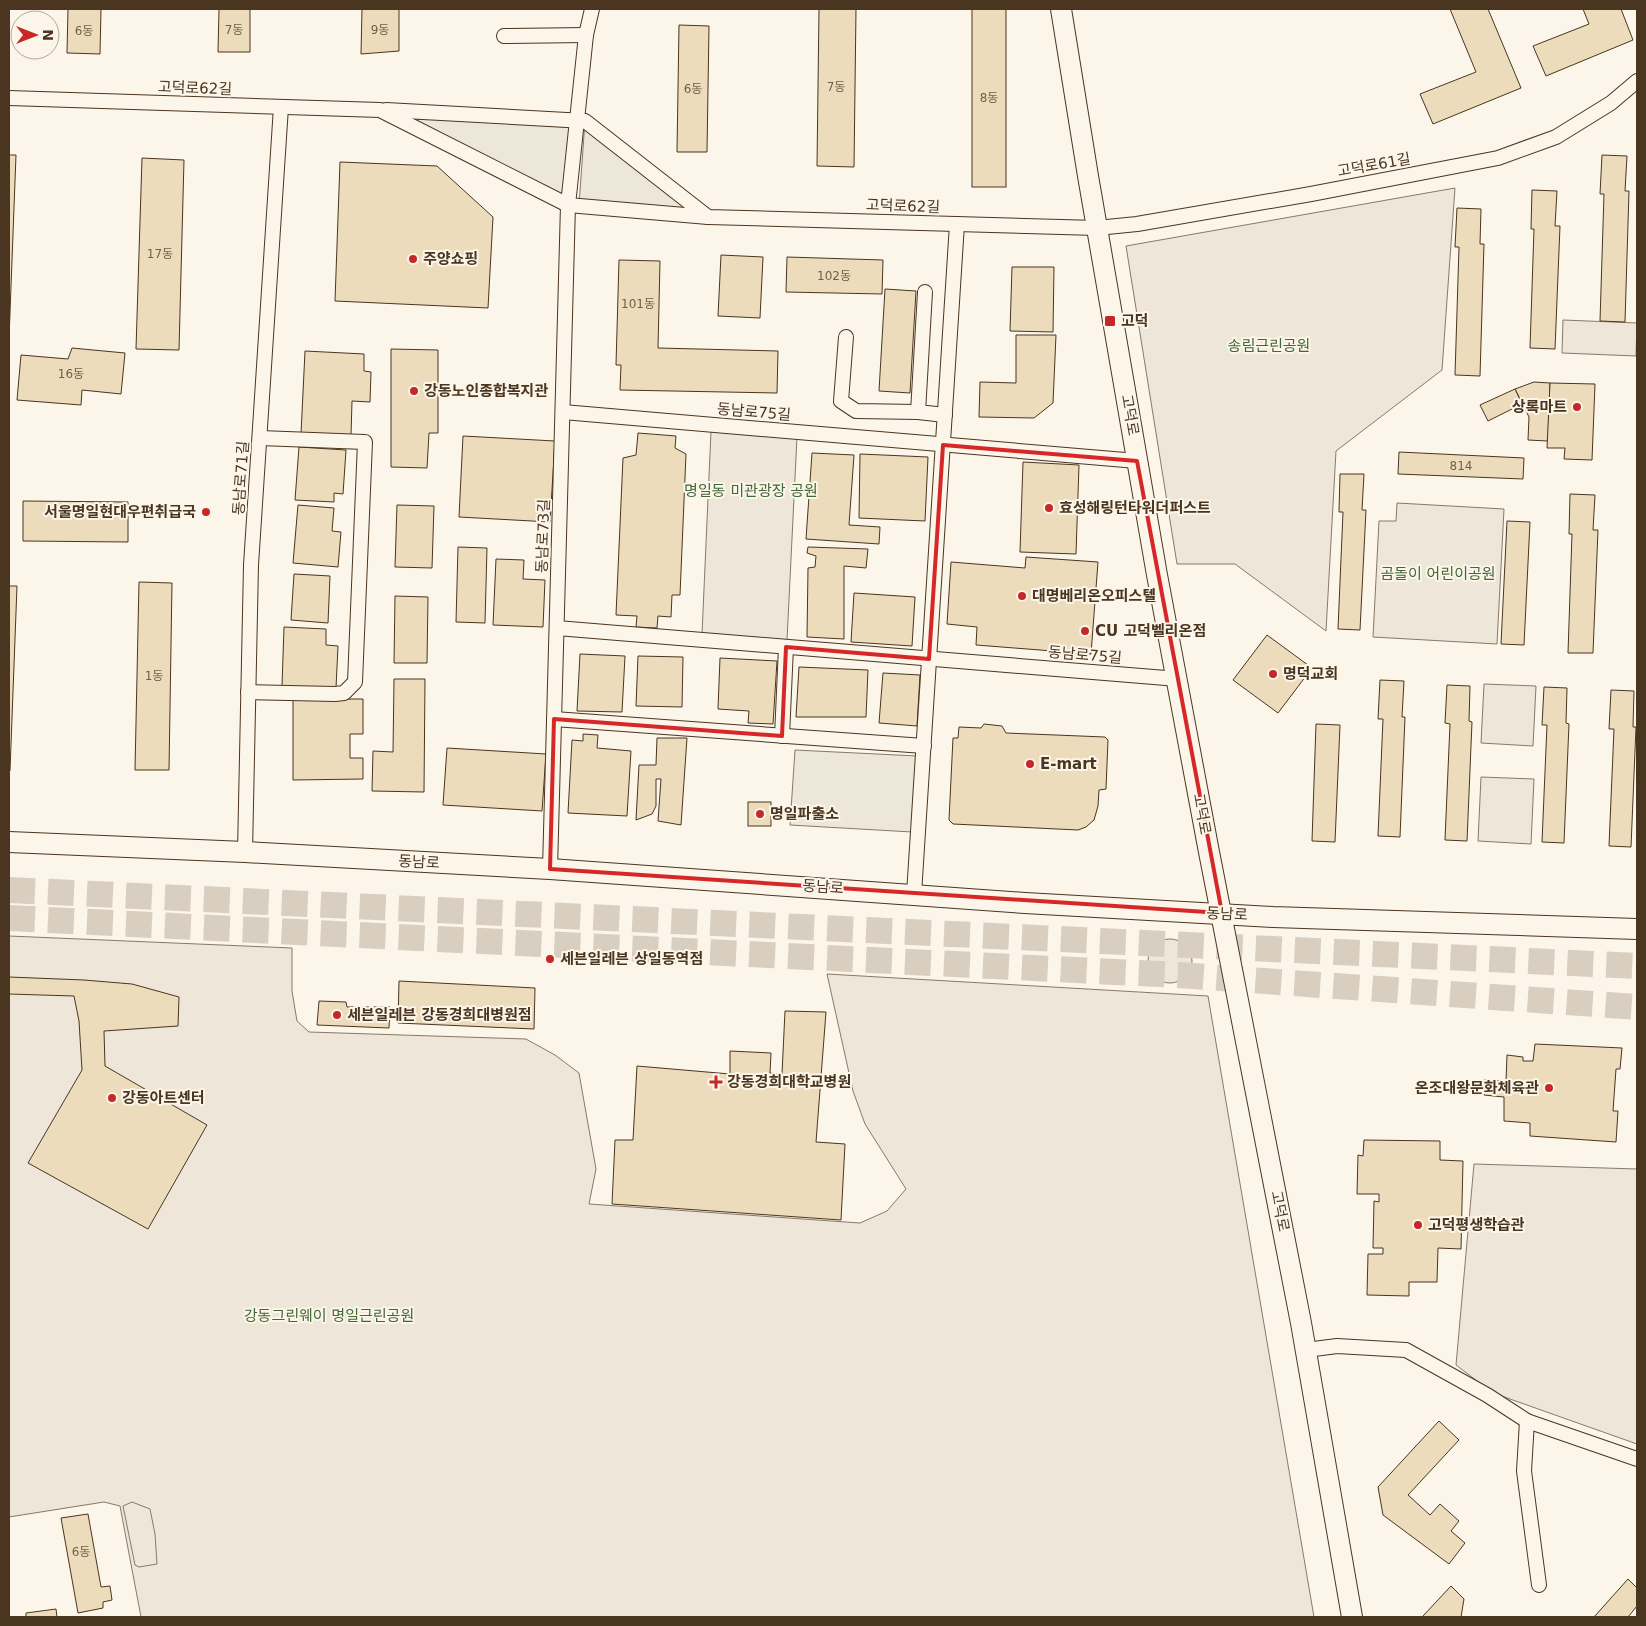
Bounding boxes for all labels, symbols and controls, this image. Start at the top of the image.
north arrow [10,10,60,60]
house number: 7동 [225,23,243,37]
house number: 9동 [371,23,389,37]
house number: 6동 [75,24,93,38]
text: N [40,29,56,41]
street label: 고덕로62길 [158,78,232,98]
house number: 7동 [827,80,845,94]
house number: 6동 [684,82,702,96]
house number: 8동 [980,91,998,105]
street label: 고덕로61길 [1336,150,1412,180]
street label: 고덕로62길 [866,196,940,216]
house number: 17동 [147,247,173,261]
place label: 주양쇼핑 [423,250,478,268]
marker: 주양쇼핑 [407,253,419,265]
house number: 102동 [817,269,851,283]
house number: 101동 [621,297,655,311]
place label: 고덕 [1121,312,1149,330]
marker: 고덕 [1103,314,1117,328]
park label: 송림근린공원 [1228,337,1310,355]
house number: 16동 [58,367,84,381]
place label: 강동노인종합복지관 [424,382,548,400]
marker: 강동노인종합복지관 [408,385,420,397]
street label: 고덕로 [1118,393,1142,437]
place label: 상록마트 [1512,398,1567,416]
street label: 동남로75길 [716,400,792,424]
marker: 상록마트 [1571,401,1583,413]
street label: 동남로71길 [229,440,253,516]
house number: 814 [1450,459,1472,473]
park label: 명일동 미관광장 공원 [684,482,818,500]
street label: 동남로73길 [533,499,553,573]
place label: 효성해링턴타워더퍼스트 [1059,499,1211,517]
marker: 효성해링턴타워더퍼스트 [1043,502,1055,514]
place label: 서울명일현대우편취급국 [44,503,196,521]
marker: 서울명일현대우편취급국 [200,506,212,518]
park label: 곰돌이 어린이공원 [1380,565,1496,583]
place label: 대명베리온오피스텔 [1032,587,1156,605]
marker: 대명베리온오피스텔 [1016,590,1028,602]
place label: CU 고덕벨리온점 [1095,622,1206,640]
marker: CU 고덕벨리온점 [1079,625,1091,637]
street label: 동남로75길 [1047,643,1123,667]
place label: 명덕교회 [1283,665,1338,683]
marker: 명덕교회 [1267,668,1279,680]
house number: 1동 [145,669,163,683]
place label: E-mart [1040,755,1097,773]
marker: E-mart [1024,758,1036,770]
street label: 고덕로 [1190,792,1214,836]
place label: 명일파출소 [770,805,839,823]
marker: 명일파출소 [754,808,766,820]
street label: 동남로 [398,852,440,872]
street label: 동남로 [802,877,844,897]
street label: 동남로 [1206,904,1248,924]
place label: 세븐일레븐 상일동역점 [560,950,703,968]
marker: 세븐일레븐 상일동역점 [544,953,556,965]
place label: 세븐일레븐 강동경희대병원점 [347,1006,532,1024]
marker: 세븐일레븐 강동경희대병원점 [331,1009,343,1021]
place label: 강동경희대학교병원 [727,1073,851,1091]
marker: 강동경희대학교병원 [709,1075,723,1089]
place label: 온조대왕문화체육관 [1415,1079,1539,1097]
marker: 온조대왕문화체육관 [1543,1082,1555,1094]
place label: 강동아트센터 [122,1089,205,1107]
marker: 강동아트센터 [106,1092,118,1104]
street label: 고덕로 [1267,1189,1293,1233]
place label: 고덕평생학습관 [1428,1216,1525,1234]
marker: 고덕평생학습관 [1412,1219,1424,1231]
park label: 강동그린웨이 명일근린공원 [244,1307,414,1325]
house number: 6동 [72,1545,90,1559]

